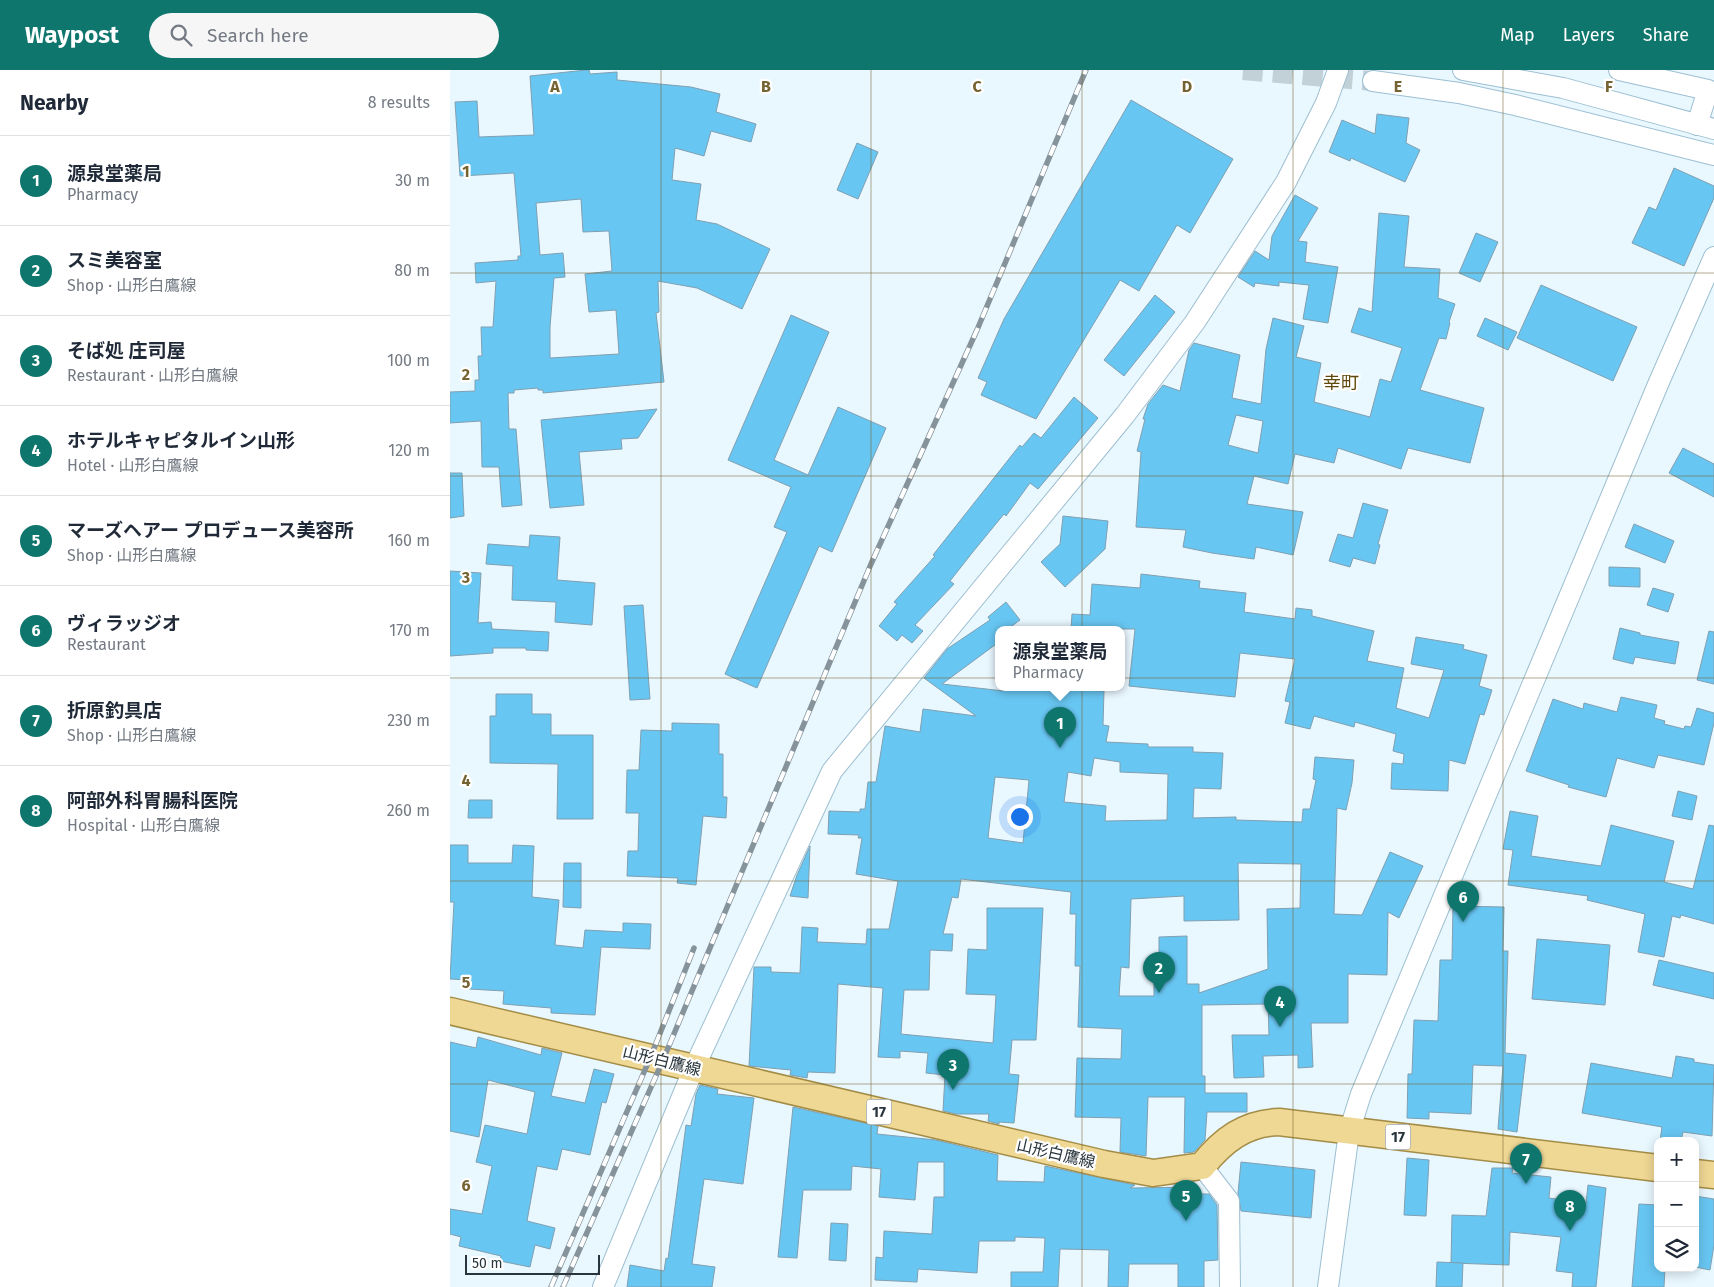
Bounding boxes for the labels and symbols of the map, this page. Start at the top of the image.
text: A [549,77,560,96]
text: B [761,77,771,96]
text: C [972,77,982,96]
text: D [1182,77,1192,96]
text: E [1394,77,1402,96]
text: F [1605,77,1613,96]
text: 1 [462,162,470,181]
text: 2 [462,365,470,384]
district label: 幸町 [1323,372,1359,394]
text: 3 [461,568,470,587]
pin: 1 [1044,707,1076,748]
text: 4 [461,771,471,790]
your location [1007,804,1033,830]
pin: 6 [1447,881,1479,922]
pin: 2 [1143,952,1175,993]
text: 5 [462,973,471,992]
pin: 4 [1264,986,1296,1027]
street label: 山形白鷹線 [621,1042,703,1079]
pin: 3 [937,1049,969,1090]
road number: 17 [866,1100,892,1124]
road number: 17 [1386,1124,1410,1150]
street label: 山形白鷹線 [1015,1135,1097,1172]
pin: 7 [1510,1143,1542,1184]
text: 6 [461,1176,471,1195]
pin: 5 [1170,1180,1202,1221]
pin: 8 [1554,1190,1586,1231]
scale bar [465,1252,600,1275]

